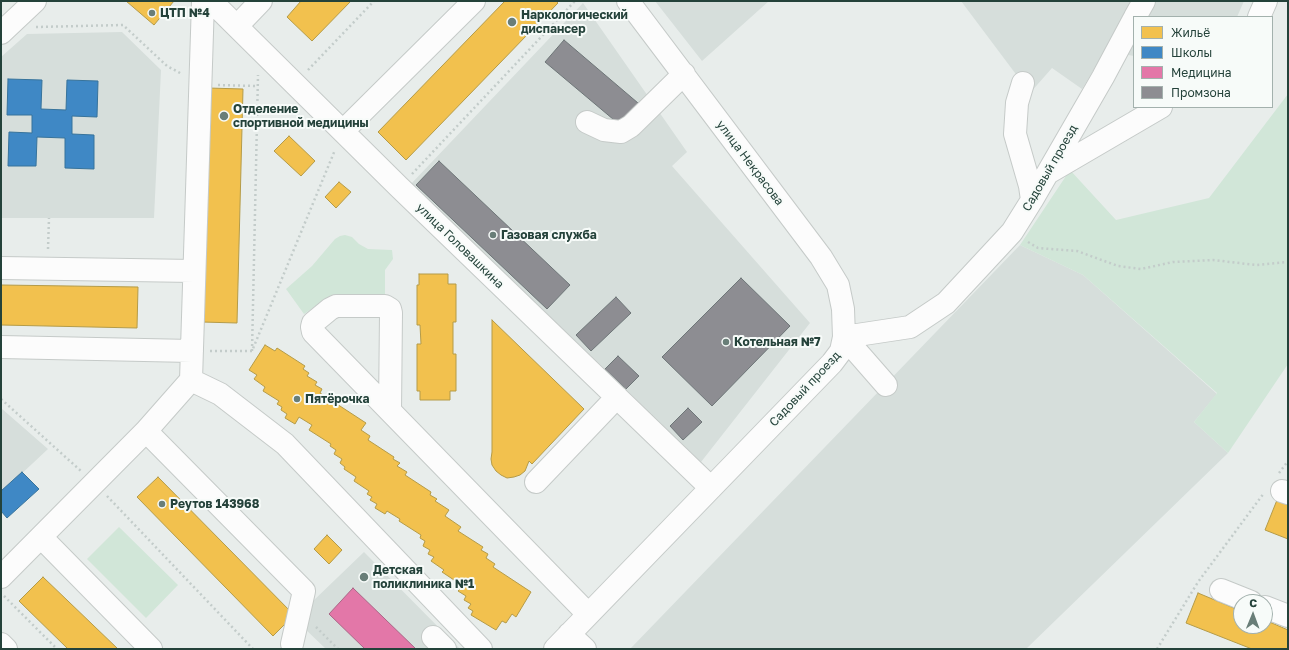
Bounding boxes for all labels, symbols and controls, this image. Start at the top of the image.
place label: ЦТП №4 [160,6,210,20]
marker: ЦТП №4 [147,8,157,18]
place label: Наркологический диспансер [521,8,628,36]
marker: Наркологический диспансер [506,16,518,28]
legend [1133,16,1273,108]
text: Жильё [1171,25,1210,40]
text: Школы [1171,45,1212,60]
text: Медицина [1171,65,1232,80]
text: Промзона [1171,85,1231,100]
place label: Отделение спортивной медицины [233,102,369,130]
marker: Отделение спортивной медицины [218,110,230,122]
street label: улица Некрасова [713,118,787,208]
street label: Садовый проезд [1019,122,1081,214]
street label: улица Головашкина [413,200,507,292]
place label: Газовая служба [501,228,597,242]
marker: Газовая служба [488,230,498,240]
place label: Котельная №7 [734,335,821,349]
marker: Котельная №7 [721,337,731,347]
street label: Садовый проезд [766,348,844,430]
place label: Пятёрочка [305,392,370,406]
marker: Пятёрочка [292,394,302,404]
place label: Реутов 143968 [170,497,259,511]
marker: Реутов 143968 [157,499,167,509]
place label: Детская поликлиника №1 [373,563,474,591]
marker: Детская поликлиника №1 [358,571,370,583]
north arrow [1233,594,1273,634]
text: С [1249,596,1257,609]

